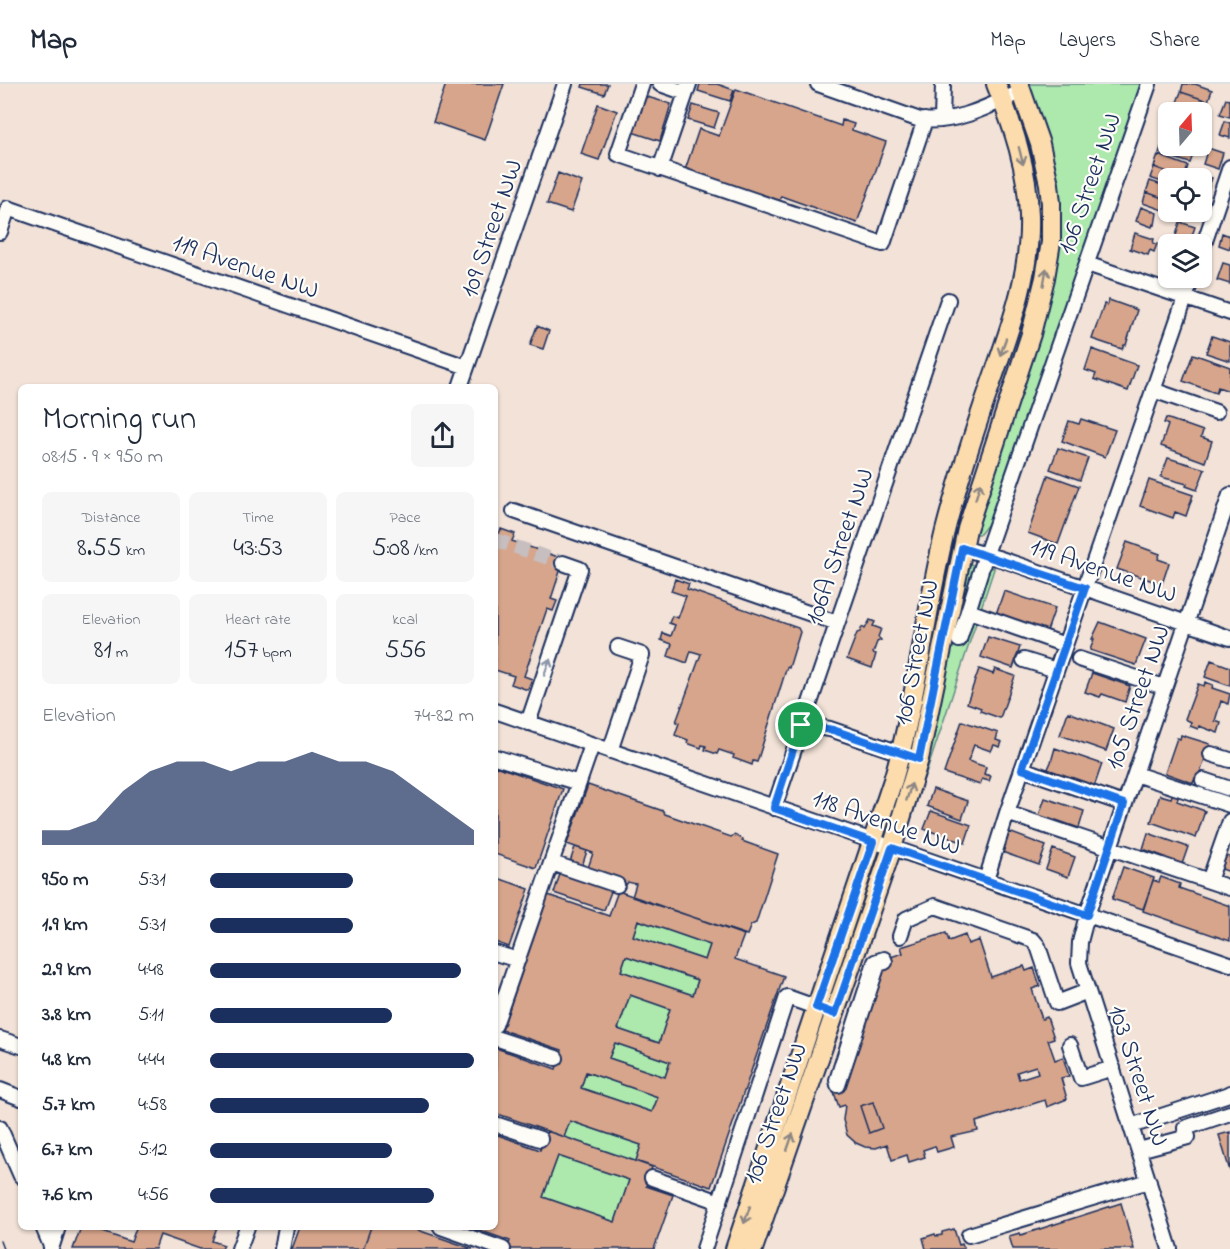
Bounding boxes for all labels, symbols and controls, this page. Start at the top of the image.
text: Map [30,21,77,62]
text: Map [990,26,1026,56]
text: Layers [1059,26,1116,56]
text: Share [1149,26,1200,56]
north arrow [1158,102,1212,156]
map controls [1158,102,1212,288]
street label: 106 Street NW [1049,108,1133,260]
one-way arrow [1015,146,1027,165]
street label: 109 Street NW [452,155,534,303]
button: locate [1158,168,1212,222]
street label: 119 Avenue NW [167,225,323,311]
button: layers [1158,234,1212,288]
one-way arrow [1040,268,1051,287]
one-way arrow [997,337,1008,356]
text: Morning run [42,396,196,444]
button: share [411,404,474,467]
text: 08:15 · 9 × 950 m [42,443,163,472]
street label: 106A Street NW [796,464,885,630]
one-way arrow [973,482,984,501]
text: Distance [82,506,140,530]
text: Time [242,506,274,530]
text: Pace [389,506,421,530]
street label: 119 Avenue NW [1025,529,1181,615]
text: 8.55 [77,530,122,568]
text: 43:53 [233,530,283,568]
text: 5:08 [372,530,410,568]
text: km [122,539,145,563]
text: /km [410,539,438,563]
street label: 106 Street NW [885,577,951,728]
text: Elevation [82,608,140,632]
text: Heart rate [225,608,291,632]
text: kcal [392,608,418,632]
street label: 105 Street NW [1096,621,1181,775]
text: 81 [94,632,112,670]
text: 157 [224,632,258,670]
text: 556 [384,632,426,670]
text: m [112,641,128,665]
text: bpm [258,641,292,665]
one-way arrow [542,658,553,677]
pin [775,699,826,750]
text: Elevation [42,702,116,731]
text: 74–82 m [414,702,474,731]
icon: arrive [784,708,817,741]
street label: 118 Avenue NW [807,781,965,867]
one-way arrow [904,783,915,802]
text: 950 m [42,866,89,895]
text: 5:31 [138,866,166,895]
text: 1.9 km [42,911,88,940]
text: 5:31 [138,911,166,940]
text: 2.9 km [42,956,91,985]
text: 4:48 [138,956,164,985]
street label: 103 Street NW [1096,1000,1178,1151]
text: 3.8 km [42,1001,91,1030]
text: 5:11 [138,1001,164,1030]
street label: 106 Street NW [735,1038,819,1190]
text: 4.8 km [42,1046,91,1075]
text: 4:44 [138,1046,164,1075]
text: 5.7 km [42,1091,95,1120]
text: 4:58 [138,1091,167,1120]
one-way arrow [786,1134,797,1152]
text: 6.7 km [42,1136,92,1165]
text: 5:12 [138,1136,167,1165]
text: 7.6 km [42,1181,92,1210]
text: 4:56 [138,1181,168,1210]
one-way arrow [740,1206,751,1224]

